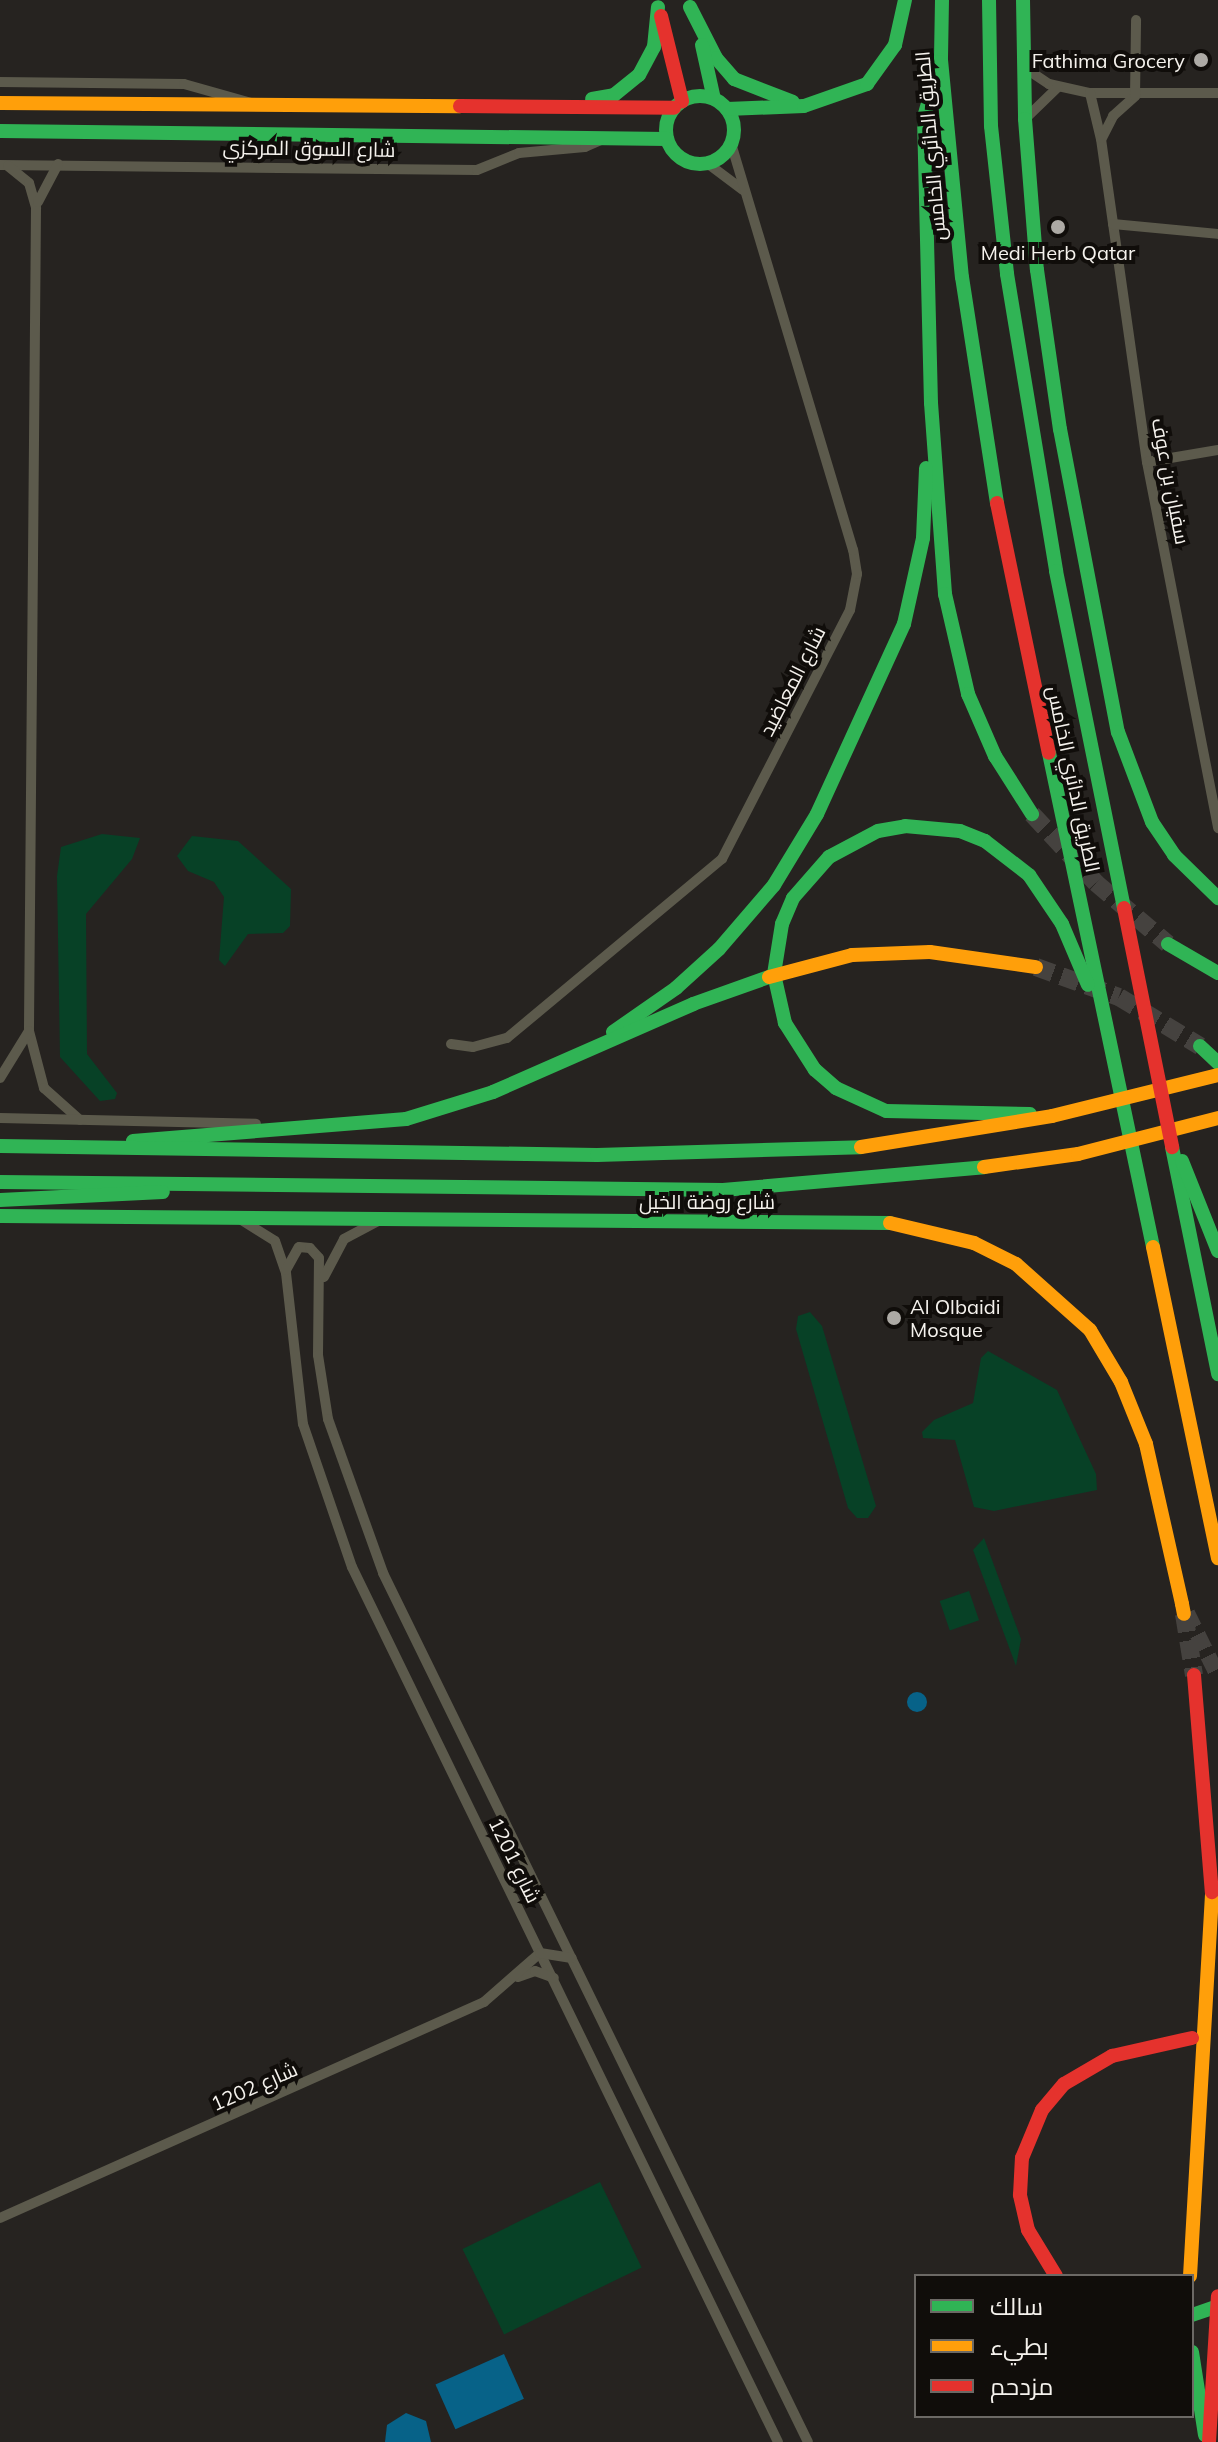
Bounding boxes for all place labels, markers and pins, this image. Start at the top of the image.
place label: Fathima Grocery [1032,48,1185,72]
marker: Fathima Grocery [1192,51,1210,69]
marker: Medi Herb Qatar [1049,218,1067,236]
place label: Medi Herb Qatar [981,240,1135,264]
place label: Al Olbaidi Mosque [910,1294,1000,1341]
marker: Al Olbaidi Mosque [885,1309,903,1327]

